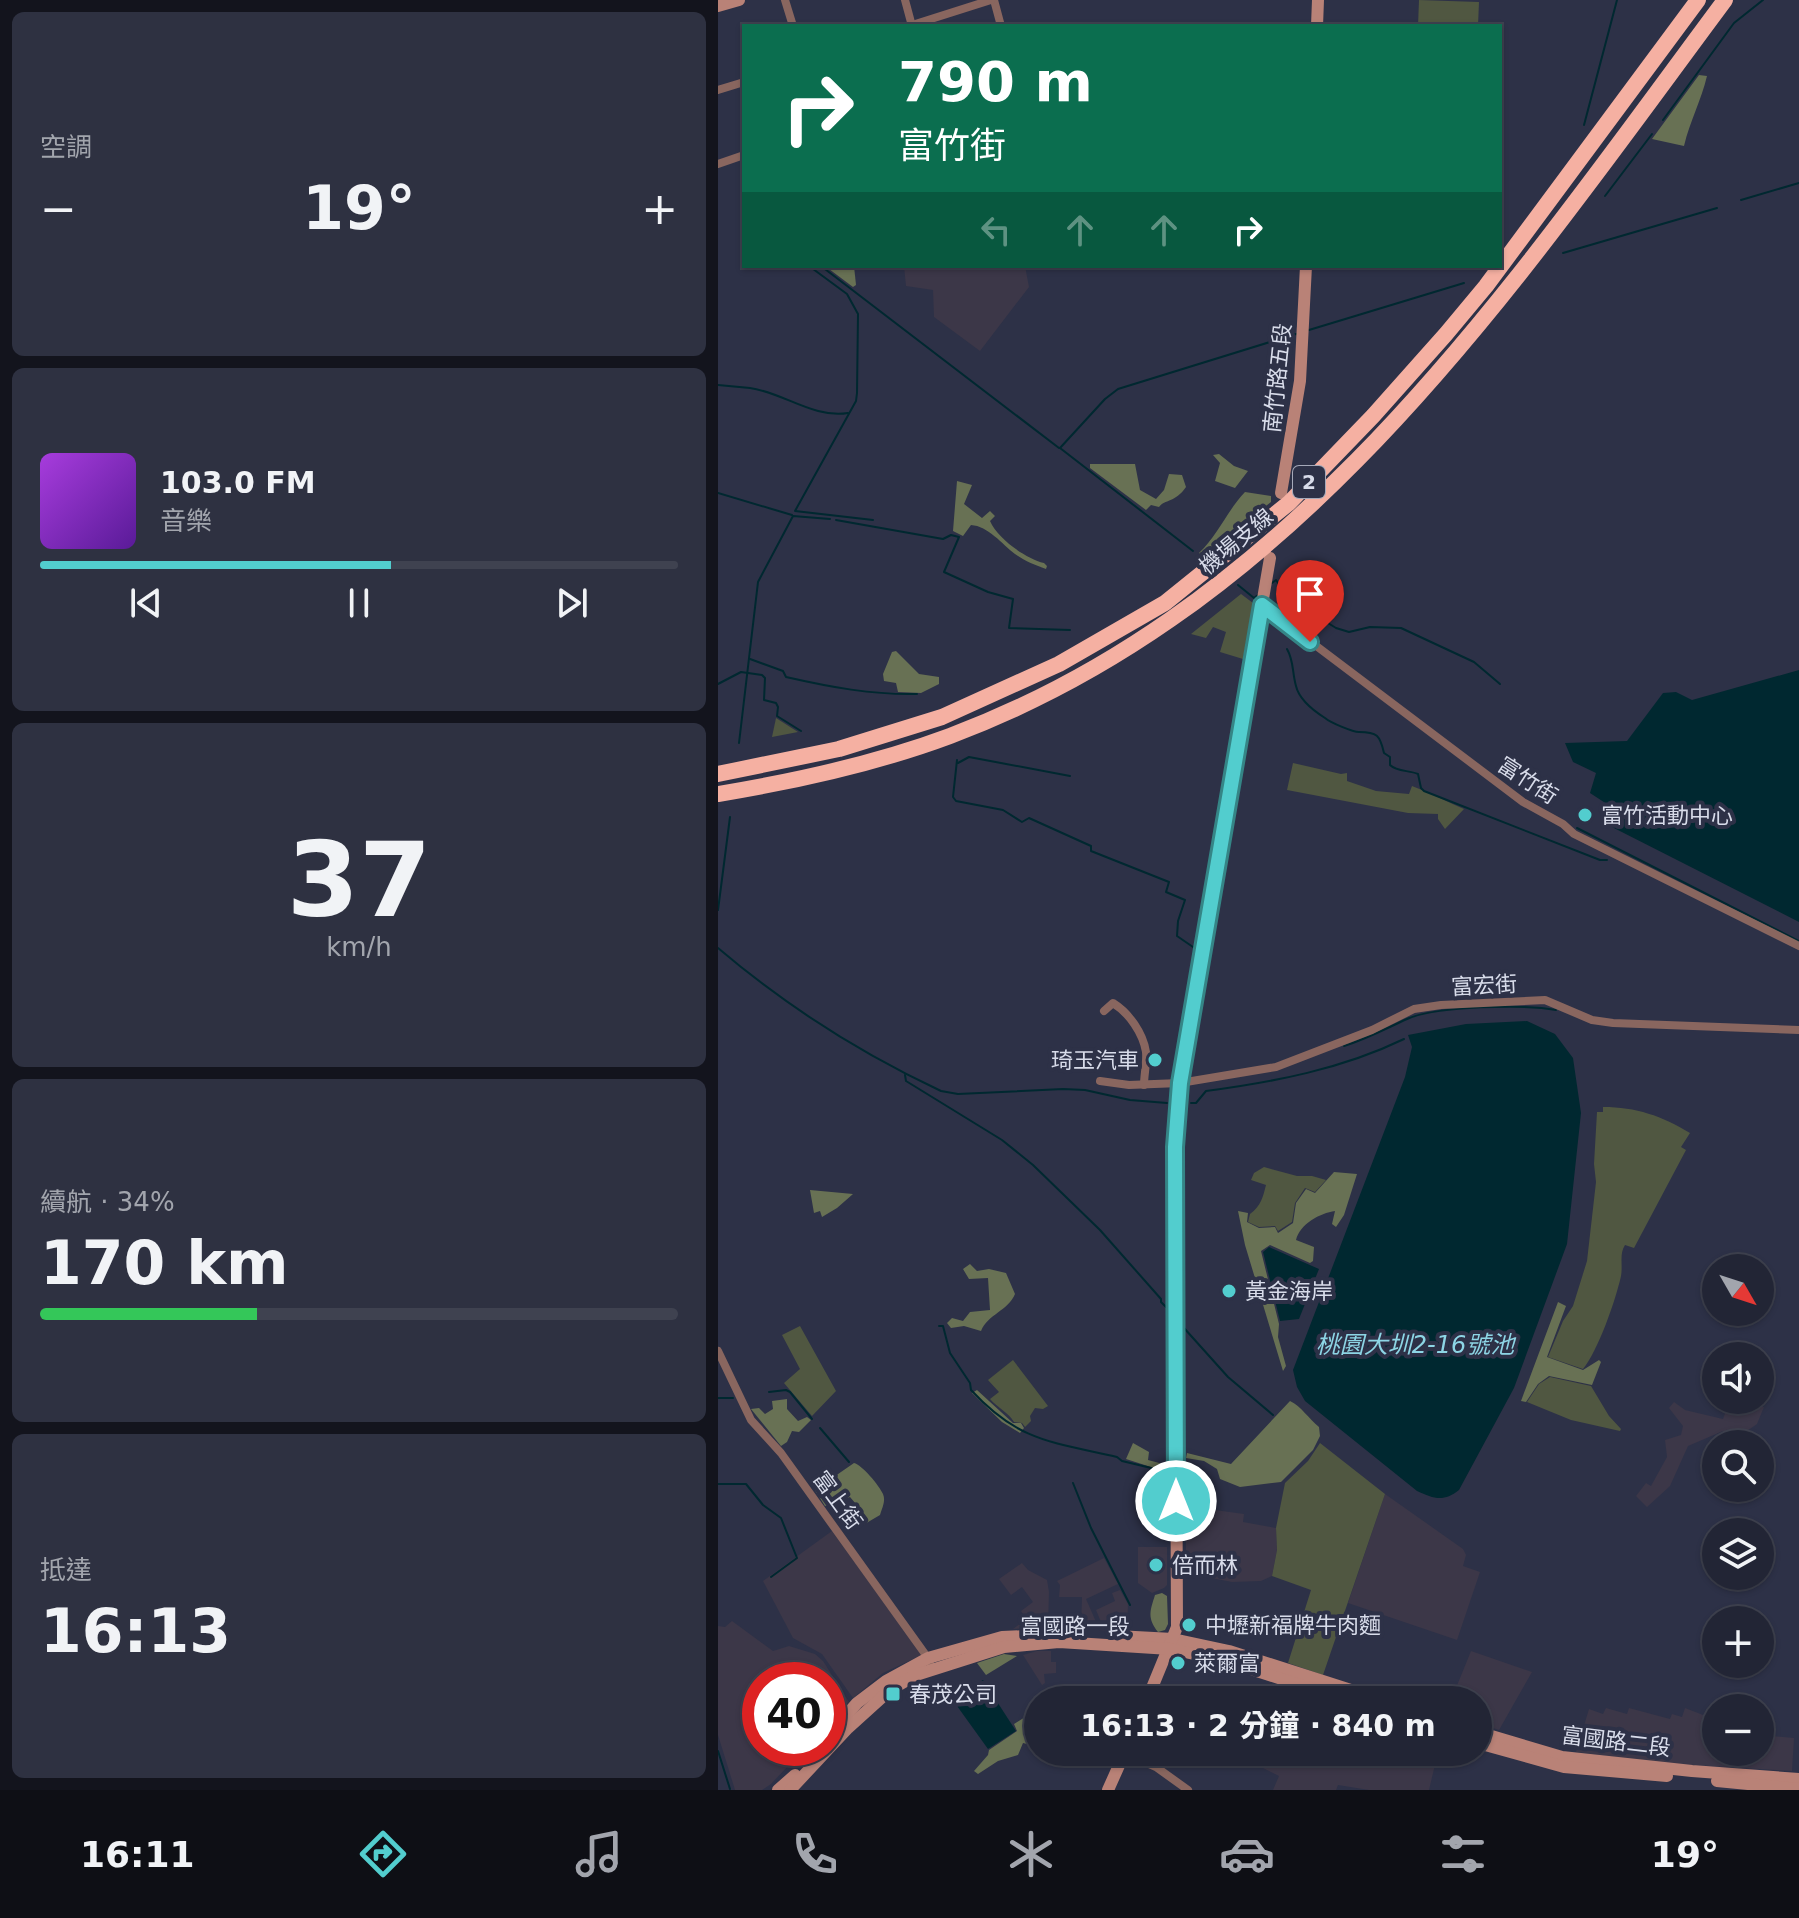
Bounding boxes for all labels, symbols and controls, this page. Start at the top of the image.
text: 790 m [898,49,1093,114]
icon: right [766,56,870,160]
text: 富竹街 [898,125,1006,166]
text: 空調 [40,132,92,162]
text: 19° [302,173,416,243]
text: − [40,183,77,234]
text: + [641,183,678,234]
icon: left [974,208,1018,252]
icon: ahead [1058,208,1102,252]
icon: ahead [1142,208,1186,252]
icon: right [1226,208,1270,252]
street label: 南竹路五段 [1259,322,1296,434]
text: 103.0 FM [160,465,316,500]
road number: 2 [1293,466,1325,498]
street label: 機場支線 [1195,504,1278,579]
text: 音樂 [160,506,212,536]
pin [1276,560,1344,642]
icon: arrive [1288,572,1332,616]
icon: previous [124,581,168,625]
icon: pause [337,581,381,625]
icon: next [550,581,594,625]
street label: 富竹街 [1493,752,1562,809]
place label: 富竹活動中心 [1601,803,1733,828]
marker: 富竹活動中心 [1576,806,1594,824]
text: 37 [287,819,431,941]
text: km/h [326,932,392,962]
street label: 富宏街 [1450,971,1518,1000]
place label: 琦玉汽車 [1051,1048,1139,1073]
marker: 琦玉汽車 [1146,1051,1164,1069]
text: 續航 · 34% [40,1187,175,1217]
text: 170 km [40,1228,289,1298]
north arrow [1702,1254,1774,1326]
map controls [1702,1254,1774,1766]
place label: 黃金海岸 [1245,1279,1333,1304]
marker: 黃金海岸 [1220,1282,1238,1300]
water label: 桃園大圳2-16號池 [1316,1331,1517,1359]
button: sound [1702,1342,1774,1414]
button: search [1702,1430,1774,1502]
position arrow [1134,1459,1218,1543]
street label: 富上街 [808,1466,867,1534]
button: layers [1702,1518,1774,1590]
place label: 倍而林 [1172,1553,1238,1578]
text: 抵達 [40,1555,92,1585]
marker: 倍而林 [1147,1556,1165,1574]
text: 16:13 [40,1596,231,1666]
button: + [1702,1606,1774,1678]
place label: 中壢新福牌牛肉麵 [1205,1613,1381,1638]
street label: 富國路一段 [1020,1614,1130,1639]
marker: 中壢新福牌牛肉麵 [1180,1616,1198,1634]
place label: 萊爾富 [1194,1651,1260,1676]
marker: 萊爾富 [1169,1654,1187,1672]
speed limit sign: 40 [742,1662,846,1766]
place label: 春茂公司 [909,1682,997,1707]
marker: 春茂公司 [884,1685,902,1703]
button: − [1702,1694,1774,1766]
text: 16:13 · 2 分鐘 · 840 m [1080,1708,1436,1743]
street label: 富國路二段 [1560,1722,1672,1761]
icon: directions [355,1826,411,1882]
icon: music [571,1826,627,1882]
icon: phone [787,1826,843,1882]
icon: climate [1003,1826,1059,1882]
icon: car [1219,1826,1275,1882]
icon: filters [1435,1826,1491,1882]
text: 16:11 [80,1834,195,1875]
text: 19° [1651,1834,1719,1875]

